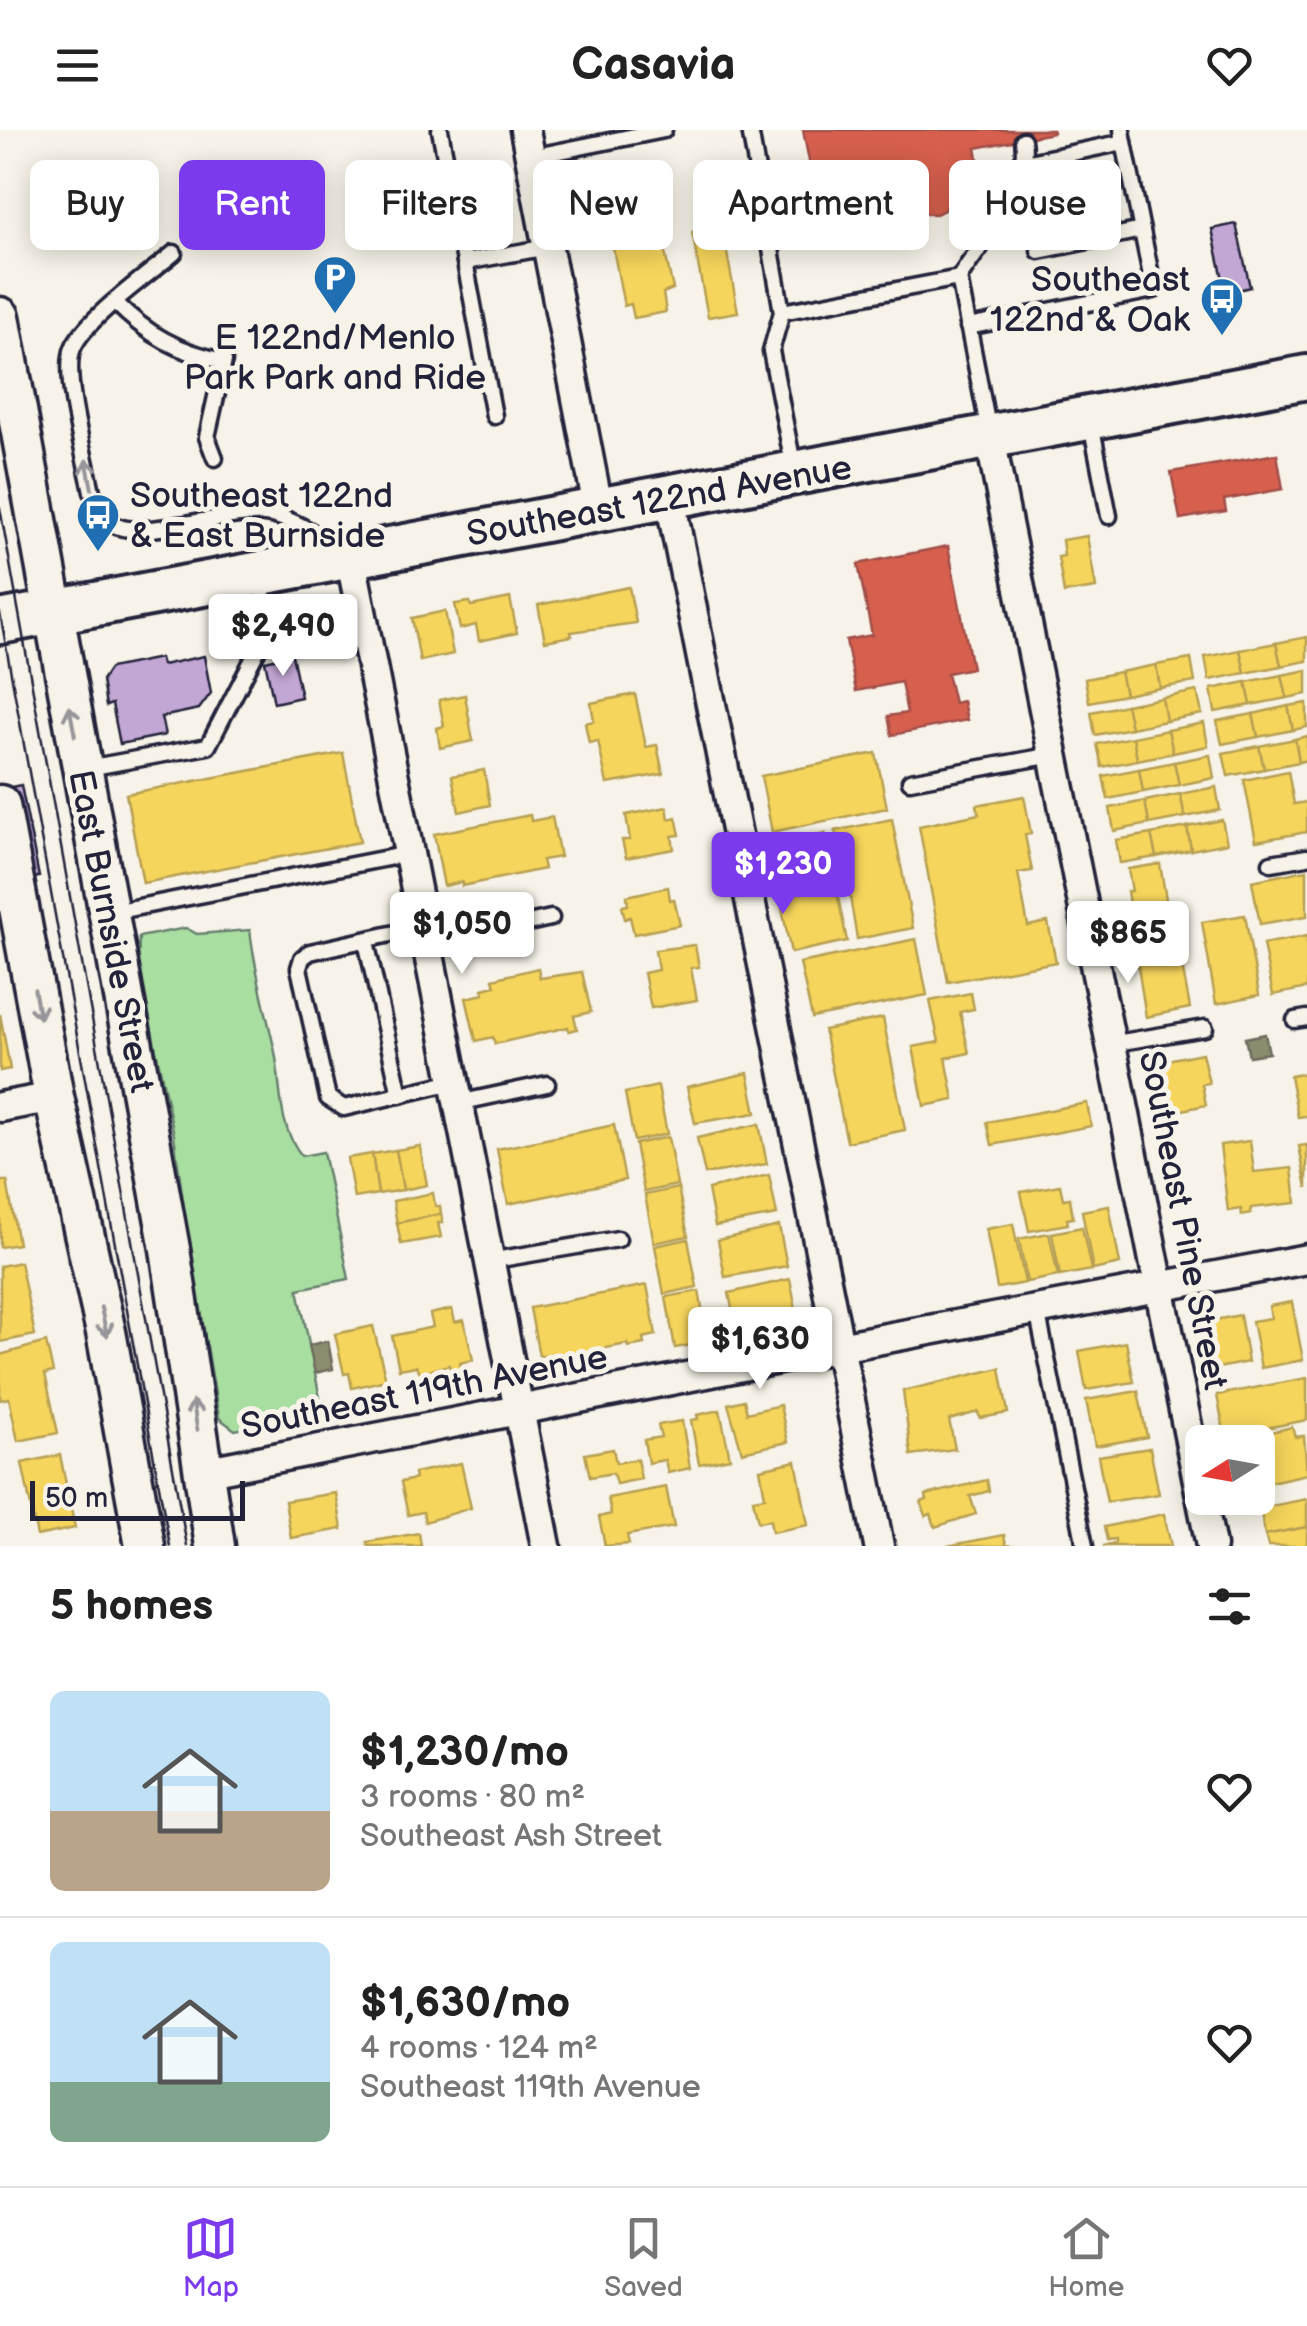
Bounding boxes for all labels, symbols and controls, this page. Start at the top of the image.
icon: menu [50,38,105,93]
text: Casavia [572,38,735,93]
icon: heart [1202,38,1257,93]
chip: Buy [30,160,159,250]
chip: Rent [179,160,325,250]
chip: Filters [345,160,513,250]
chip: New [533,160,673,250]
chip: Apartment [693,160,929,250]
chip: House [949,160,1121,250]
parking icon: E 122nd/Menlo Park Park and Ride [312,254,358,315]
place label: Southeast 122nd & Oak [990,259,1191,342]
bus stop icon: Southeast 122nd & Oak [1199,276,1245,337]
place label: E 122nd/Menlo Park Park and Ride [184,317,486,400]
street label: Southeast 122nd Avenue [464,446,855,557]
one-way arrow [78,458,97,490]
place label: Southeast 122nd & East Burnside [130,475,393,558]
bus stop icon: Southeast 122nd & East Burnside [75,492,121,553]
pin: $2,490 [202,594,364,679]
text: $2,490 [231,607,335,646]
one-way arrow [62,706,81,738]
street label: East Burnside Street [58,766,163,1096]
pin: $1,230 [702,832,864,917]
text: $1,230 [734,845,832,884]
pin: $1,050 [381,892,543,977]
pin: $865 [1069,901,1187,986]
text: $1,050 [412,905,512,944]
text: $865 [1089,914,1167,953]
one-way arrow [28,988,47,1020]
street label: Southeast Pine Street [1129,1047,1236,1393]
one-way arrow [95,1306,114,1338]
pin: $1,630 [679,1307,841,1392]
text: $1,630 [710,1320,810,1359]
street label: Southeast 119th Avenue [237,1336,611,1449]
one-way arrow [185,1399,203,1432]
north arrow [1185,1425,1275,1515]
map controls [1185,1425,1275,1515]
scale bar [30,1476,245,1520]
text: 50 m [45,1482,108,1515]
icon: filters [1202,1579,1257,1634]
text: 5 homes [50,1581,213,1632]
text: $1,230/mo [360,1727,569,1778]
icon: home [130,1731,250,1851]
icon: heart [1202,1764,1257,1819]
text: 3 rooms · 80 m² [360,1778,585,1817]
text: Southeast Ash Street [360,1817,662,1856]
text: $1,630/mo [360,1978,570,2029]
icon: home [130,1982,250,2102]
icon: heart [1202,2015,1257,2070]
text: 4 rooms · 124 m² [360,2029,598,2068]
text: Southeast 119th Avenue [360,2068,701,2107]
tab: Map [183,2211,239,2304]
tab: Saved [604,2211,683,2304]
tab: Home [1048,2211,1124,2304]

